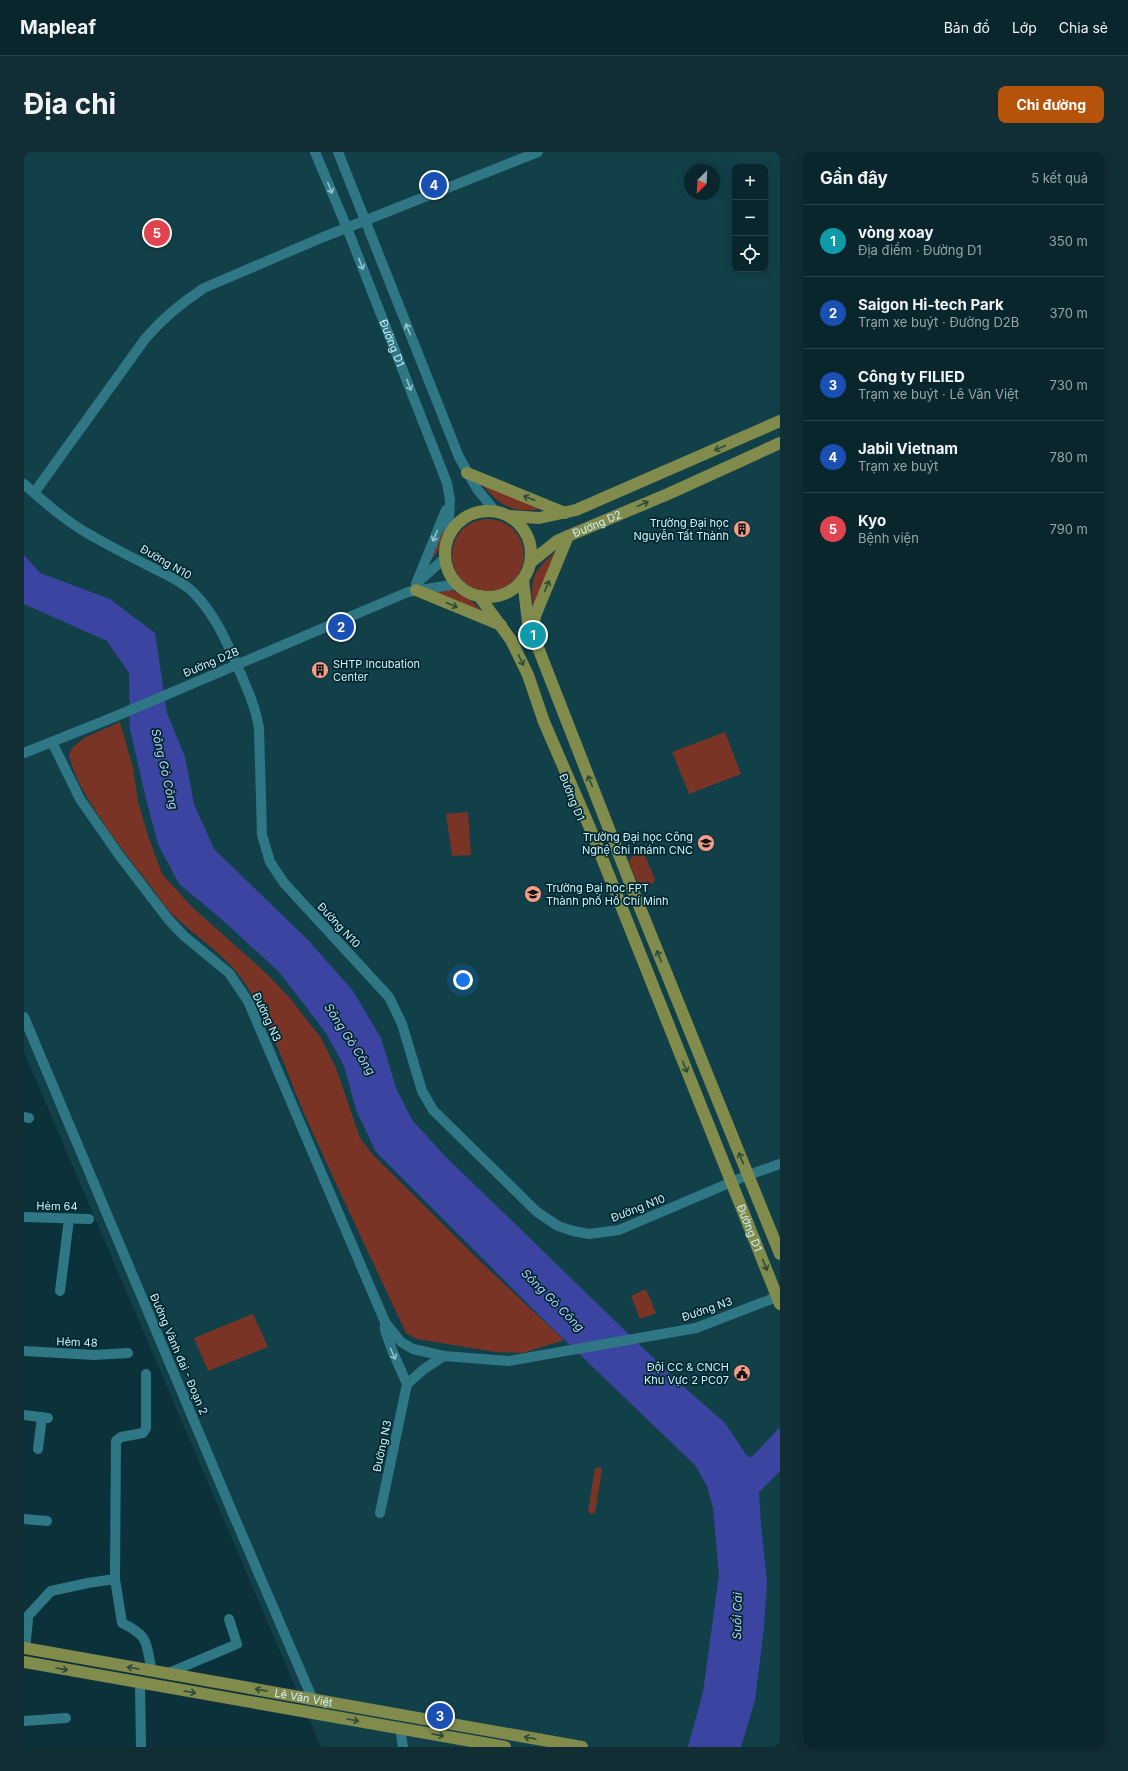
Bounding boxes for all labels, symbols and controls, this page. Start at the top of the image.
text: Mapleaf [20,16,96,39]
text: Bản đồ [944,19,990,36]
text: Lớp [1012,19,1037,36]
text: Chia sẻ [1059,19,1108,36]
button: Chỉ đường [998,86,1104,123]
text: Địa chỉ [24,87,116,121]
north arrow [684,164,720,200]
map controls [732,164,768,272]
button: + [732,164,768,200]
text: Gần đây [820,168,888,188]
pin: 4 [421,170,447,200]
text: 5 kết quả [1031,170,1088,186]
one-way arrow [327,182,335,194]
button: − [732,200,768,236]
pin: 5 [144,218,170,248]
text: vòng xoay [858,223,934,242]
text: 1 [830,233,836,249]
text: 350 m [1049,233,1088,249]
button: locate [732,236,768,272]
text: Địa điểm · Đường D1 [858,242,982,258]
one-way arrow [358,258,366,270]
text: Saigon Hi-tech Park [858,295,1004,314]
text: 2 [829,305,837,321]
text: 370 m [1050,305,1088,321]
text: Trạm xe buýt · Đường D2B [858,314,1019,330]
street label: Đường D1 [377,317,408,369]
one-way arrow [404,323,412,335]
text: Công ty FILIED [858,367,965,386]
text: 3 [829,377,837,393]
text: 730 m [1050,377,1088,393]
one-way arrow [405,379,413,391]
text: Trạm xe buýt · Lê Văn Việt [858,386,1019,402]
text: Jabil Vietnam [858,439,958,458]
one-way arrow [715,445,727,452]
text: 4 [829,449,837,465]
text: 780 m [1050,449,1088,465]
text: Trạm xe buýt [858,458,938,474]
one-way arrow [523,494,535,502]
one-way arrow [636,500,648,507]
street label: Đường D2 [570,507,624,540]
text: Kyo [858,511,886,530]
place label: Trường Đại học Nguyễn Tất Thành [634,516,729,543]
building icon: Trường Đại học Nguyễn Tất Thành [732,519,752,539]
text: 5 [829,521,837,537]
text: 790 m [1049,521,1088,537]
one-way arrow [431,530,439,542]
text: Bệnh viện [858,530,919,546]
street label: Đường N10 [138,542,194,582]
one-way arrow [544,581,551,593]
one-way arrow [446,601,458,609]
pin: 2 [328,612,354,642]
pin: 1 [520,620,546,650]
street label: Đường D2B [181,644,241,680]
one-way arrow [518,653,525,665]
place label: SHTP Incubation Center [333,657,420,684]
building icon: SHTP Incubation Center [310,660,330,680]
water label: Sông Gò Công [148,727,182,811]
street label: Đường D1 [556,771,588,823]
one-way arrow [586,776,594,788]
place label: Trường Đại học Công Nghệ Chi nhánh CNC [582,830,693,857]
school or university icon: Trường Đại học Công Nghệ Chi nhánh CNC [696,833,716,853]
place label: Trường Đại học FPT Thành phố Hồ Chí Minh [546,881,669,908]
school or university icon: Trường Đại học FPT Thành phố Hồ Chí Minh [523,884,543,904]
street label: Đường N10 [314,899,364,951]
one-way arrow [655,950,663,962]
your location [453,970,473,990]
street label: Đường N3 [250,990,284,1044]
water label: Sông Gò Công [321,1000,379,1078]
one-way arrow [682,1060,690,1072]
one-way arrow [737,1152,745,1164]
street label: Đường N10 [609,1191,667,1225]
street label: Hẻm 64 [36,1199,78,1213]
street label: Đường D1 [734,1202,765,1254]
one-way arrow [761,1259,769,1271]
water label: Sông Gò Công [518,1265,588,1335]
street label: Đường Vành đai - Đoạn 2 [147,1291,211,1417]
street label: Đường N3 [680,1294,734,1324]
street label: Hẻm 48 [56,1334,98,1350]
one-way arrow [390,1347,398,1359]
place label: Đội CC & CNCH Khu Vực 2 PC07 [644,1360,729,1387]
public building icon: Đội CC & CNCH Khu Vực 2 PC07 [732,1363,752,1383]
street label: Đường N3 [370,1419,394,1473]
water label: Suối Cái [729,1591,745,1640]
one-way arrow [127,1664,140,1672]
one-way arrow [56,1665,69,1673]
one-way arrow [255,1686,268,1694]
street label: Lê Văn Việt [273,1686,334,1710]
one-way arrow [184,1688,197,1696]
pin: 3 [427,1701,453,1731]
one-way arrow [346,1716,359,1724]
one-way arrow [431,1731,444,1739]
one-way arrow [524,1734,537,1742]

